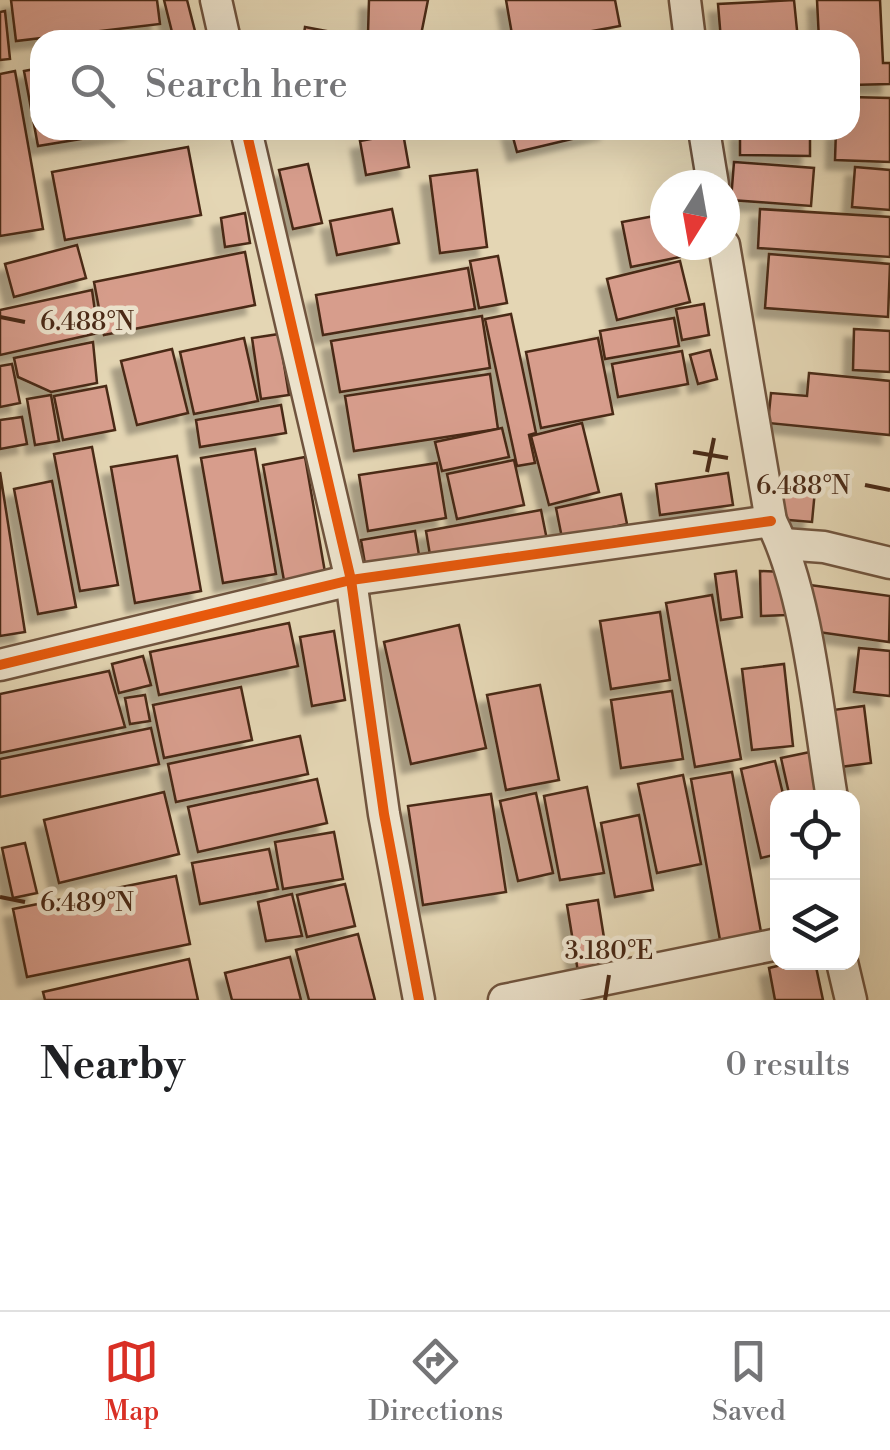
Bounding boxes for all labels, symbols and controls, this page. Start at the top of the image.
search box [30,30,860,140]
icon: search [65,58,120,113]
text: Search here [145,62,348,109]
north arrow [650,170,740,260]
text: 6.488°N [40,307,134,338]
text: 6.488°N [756,471,850,502]
map controls [770,790,860,970]
button: locate [770,790,860,880]
button: layers [770,880,860,970]
text: 6.489°N [40,888,134,919]
text: 3.180°E [565,936,653,967]
text: Nearby [40,1039,185,1092]
text: 0 results [725,1045,850,1085]
tab: Map [104,1334,159,1429]
tab: Directions [368,1334,503,1429]
tab: Saved [712,1334,786,1429]

